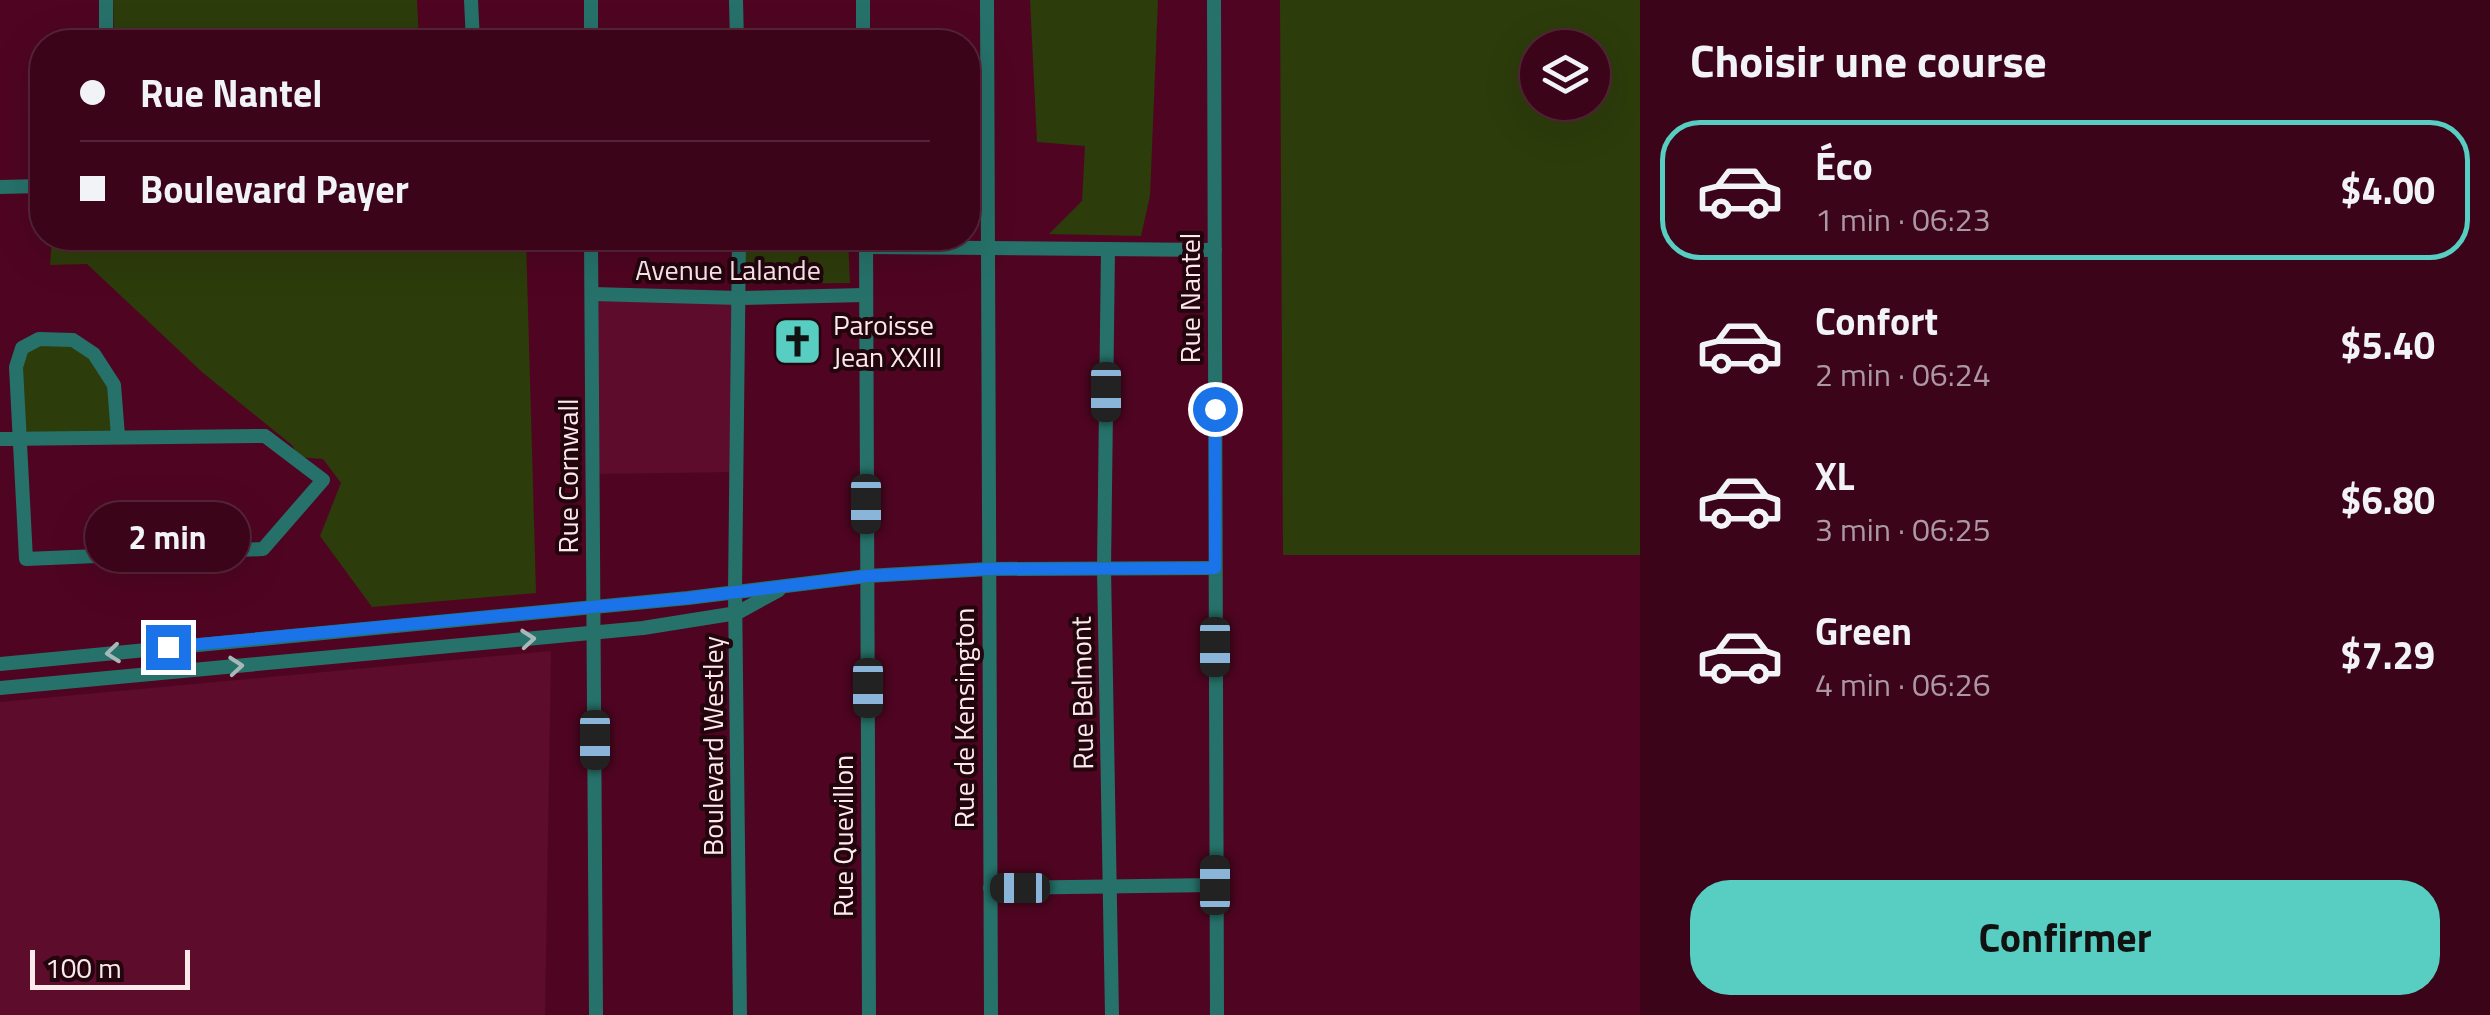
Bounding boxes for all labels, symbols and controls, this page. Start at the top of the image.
text: Choisir une course [1690,26,2047,94]
map controls [1520,30,1610,120]
button: layers [1520,30,1610,120]
text: Rue Nantel [140,64,323,122]
text: Éco [1815,137,1873,195]
icon: car [1695,145,1785,235]
text: Boulevard Payer [140,160,409,218]
text: $4.00 [2340,161,2435,219]
text: 1 min · 06:23 [1815,195,1991,243]
street label: Rue Nantel [1168,233,1211,363]
street label: Avenue Lalande [635,248,821,291]
text: Confort [1815,292,1938,350]
icon: car [1695,300,1785,390]
place label: Paroisse Jean XXIII [833,303,942,378]
church icon: Paroisse Jean XXIII [772,315,824,367]
text: $5.40 [2340,316,2435,374]
text: 2 min · 06:24 [1815,350,1991,398]
car [1091,362,1121,422]
route start [1193,387,1238,432]
street label: Rue Cornwall [546,399,589,553]
text: XL [1815,447,1855,505]
icon: car [1695,455,1785,545]
text: $6.80 [2340,471,2435,529]
car [851,474,881,534]
callout: 2 min [86,502,250,572]
text: 3 min · 06:25 [1815,505,1991,553]
text: 2 min [129,513,206,561]
text: Green [1815,602,1912,660]
street label: Rue de Kensington [942,608,985,828]
icon: car [1695,610,1785,700]
street label: Rue Belmont [1059,616,1104,770]
car [1200,617,1230,677]
route end [146,625,191,670]
text: $7.29 [2340,626,2435,684]
one-way arrow [520,629,536,650]
street label: Boulevard Westley [691,636,734,856]
one-way arrow [105,642,121,663]
one-way arrow [229,656,245,678]
car [853,658,883,718]
text: 4 min · 06:26 [1815,660,1991,708]
car [580,710,610,770]
street label: Rue Quevillon [821,755,864,917]
car [1200,855,1230,915]
car [990,873,1050,903]
button: Confirmer [1690,880,2440,995]
scale bar [30,945,190,990]
text: 100 m [45,946,122,989]

